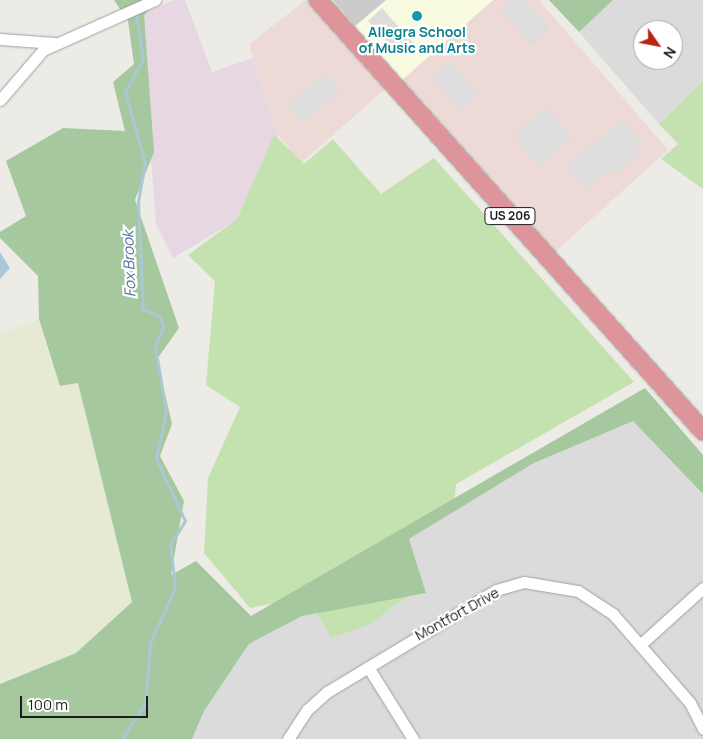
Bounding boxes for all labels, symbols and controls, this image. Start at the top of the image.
marker: Allegra School of Music and Arts [411,10,423,22]
north arrow [633,20,683,70]
place label: Allegra School of Music and Arts [359,24,475,56]
text: N [659,44,681,62]
road number: US 206 [484,207,536,226]
water label: Fox Brook [119,230,139,298]
street label: Montfort Drive [412,584,502,644]
scale bar [22,686,150,718]
text: 100 m [28,694,68,715]

